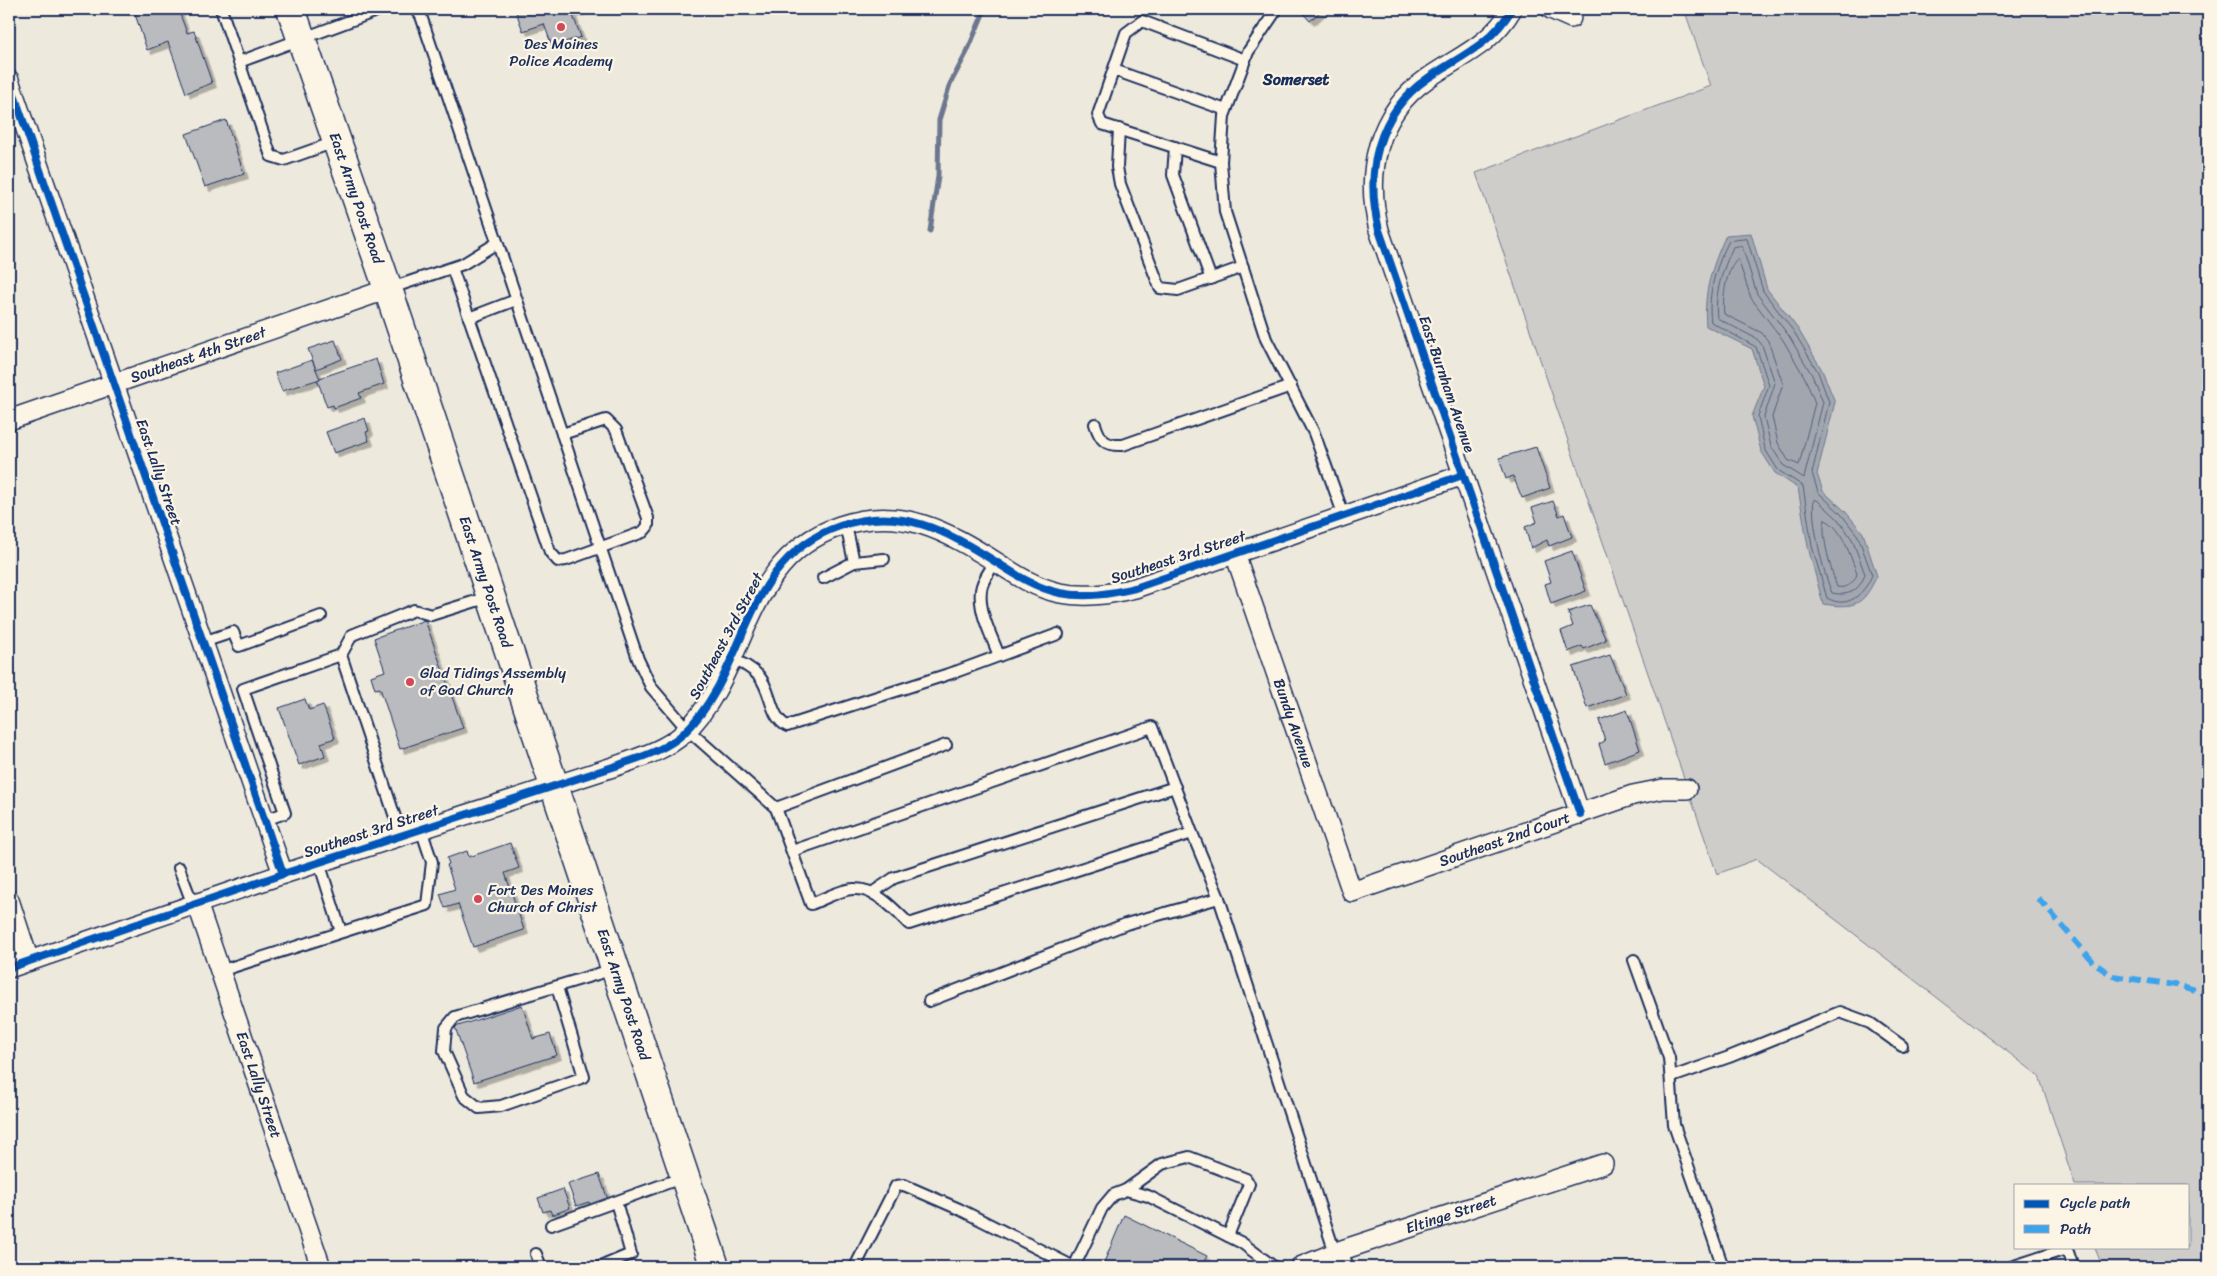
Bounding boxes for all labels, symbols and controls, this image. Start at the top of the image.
marker: Des Moines Police Academy [555,21,567,33]
place label: Des Moines Police Academy [509,31,613,74]
district label: Somerset [1262,65,1329,94]
street label: East Army Post Road [322,129,392,268]
street label: East Burnham Avenue [1411,312,1483,456]
street label: Southeast 4th Street [127,319,270,390]
street label: East Lally Street [129,415,190,529]
street label: East Army Post Road [452,512,520,652]
street label: Southeast 3rd Street [1107,523,1250,591]
street label: Southeast 3rd Street [682,567,771,704]
place label: Glad Tidings Assembly of God Church [420,660,566,703]
street label: Bundy Avenue [1266,675,1321,771]
marker: Glad Tidings Assembly of God Church [404,676,416,688]
street label: Southeast 3rd Street [300,797,443,865]
street label: Southeast 2nd Court [1435,805,1574,874]
place label: Fort Des Moines Church of Christ [488,877,598,920]
marker: Fort Des Moines Church of Christ [472,893,484,905]
street label: East Army Post Road [590,925,658,1065]
street label: East Lally Street [229,1028,289,1142]
legend [2014,1184,2190,1248]
street label: Eltinge Street [1402,1187,1500,1241]
text: Cycle path [2060,1190,2131,1216]
text: Path [2060,1216,2091,1242]

